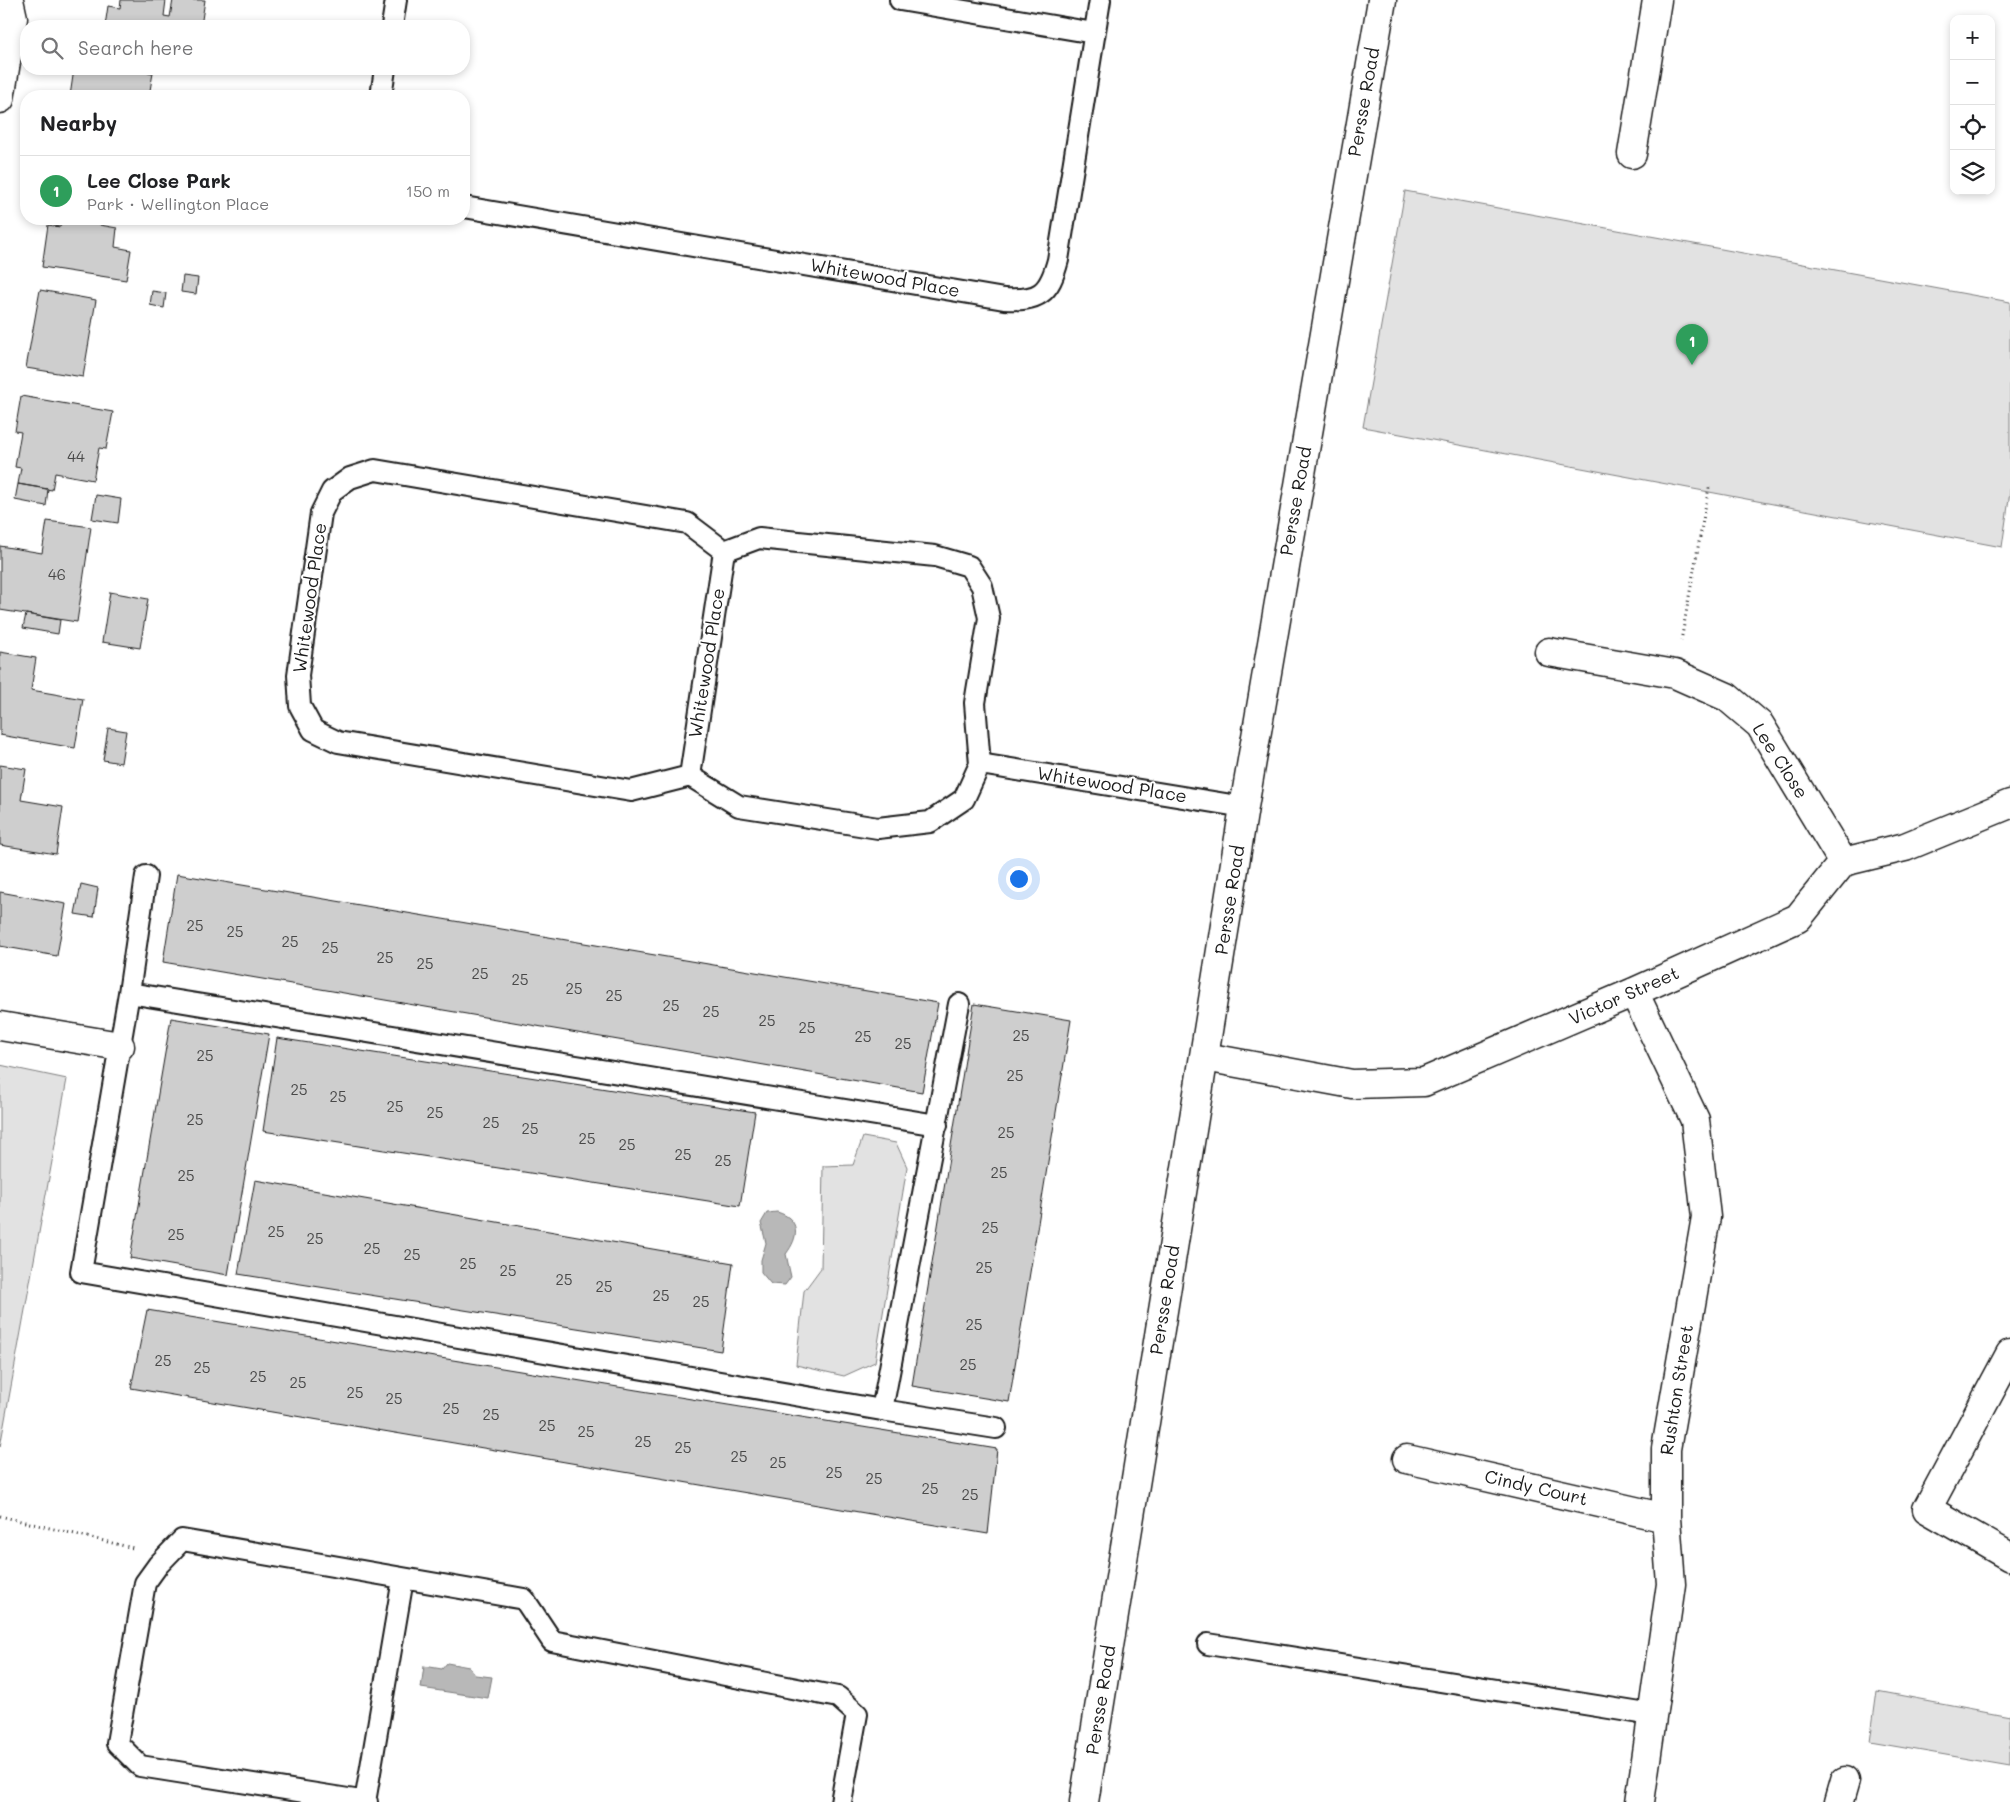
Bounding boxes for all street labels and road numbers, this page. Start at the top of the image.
street label: Persse Road [1342,45,1384,158]
street label: Whitewood Place [808,252,962,302]
street label: Persse Road [1274,444,1316,557]
street label: Whitewood Place [287,521,331,675]
street label: Whitewood Place [682,586,730,740]
street label: Lee Close [1748,718,1814,803]
street label: Whitewood Place [1035,760,1189,808]
street label: Persse Road [1209,843,1250,956]
street label: Victor Street [1565,960,1683,1030]
street label: Persse Road [1144,1243,1185,1356]
street label: Rushton Street [1654,1323,1698,1457]
street label: Cindy Court [1482,1463,1590,1511]
street label: Persse Road [1080,1643,1121,1756]

